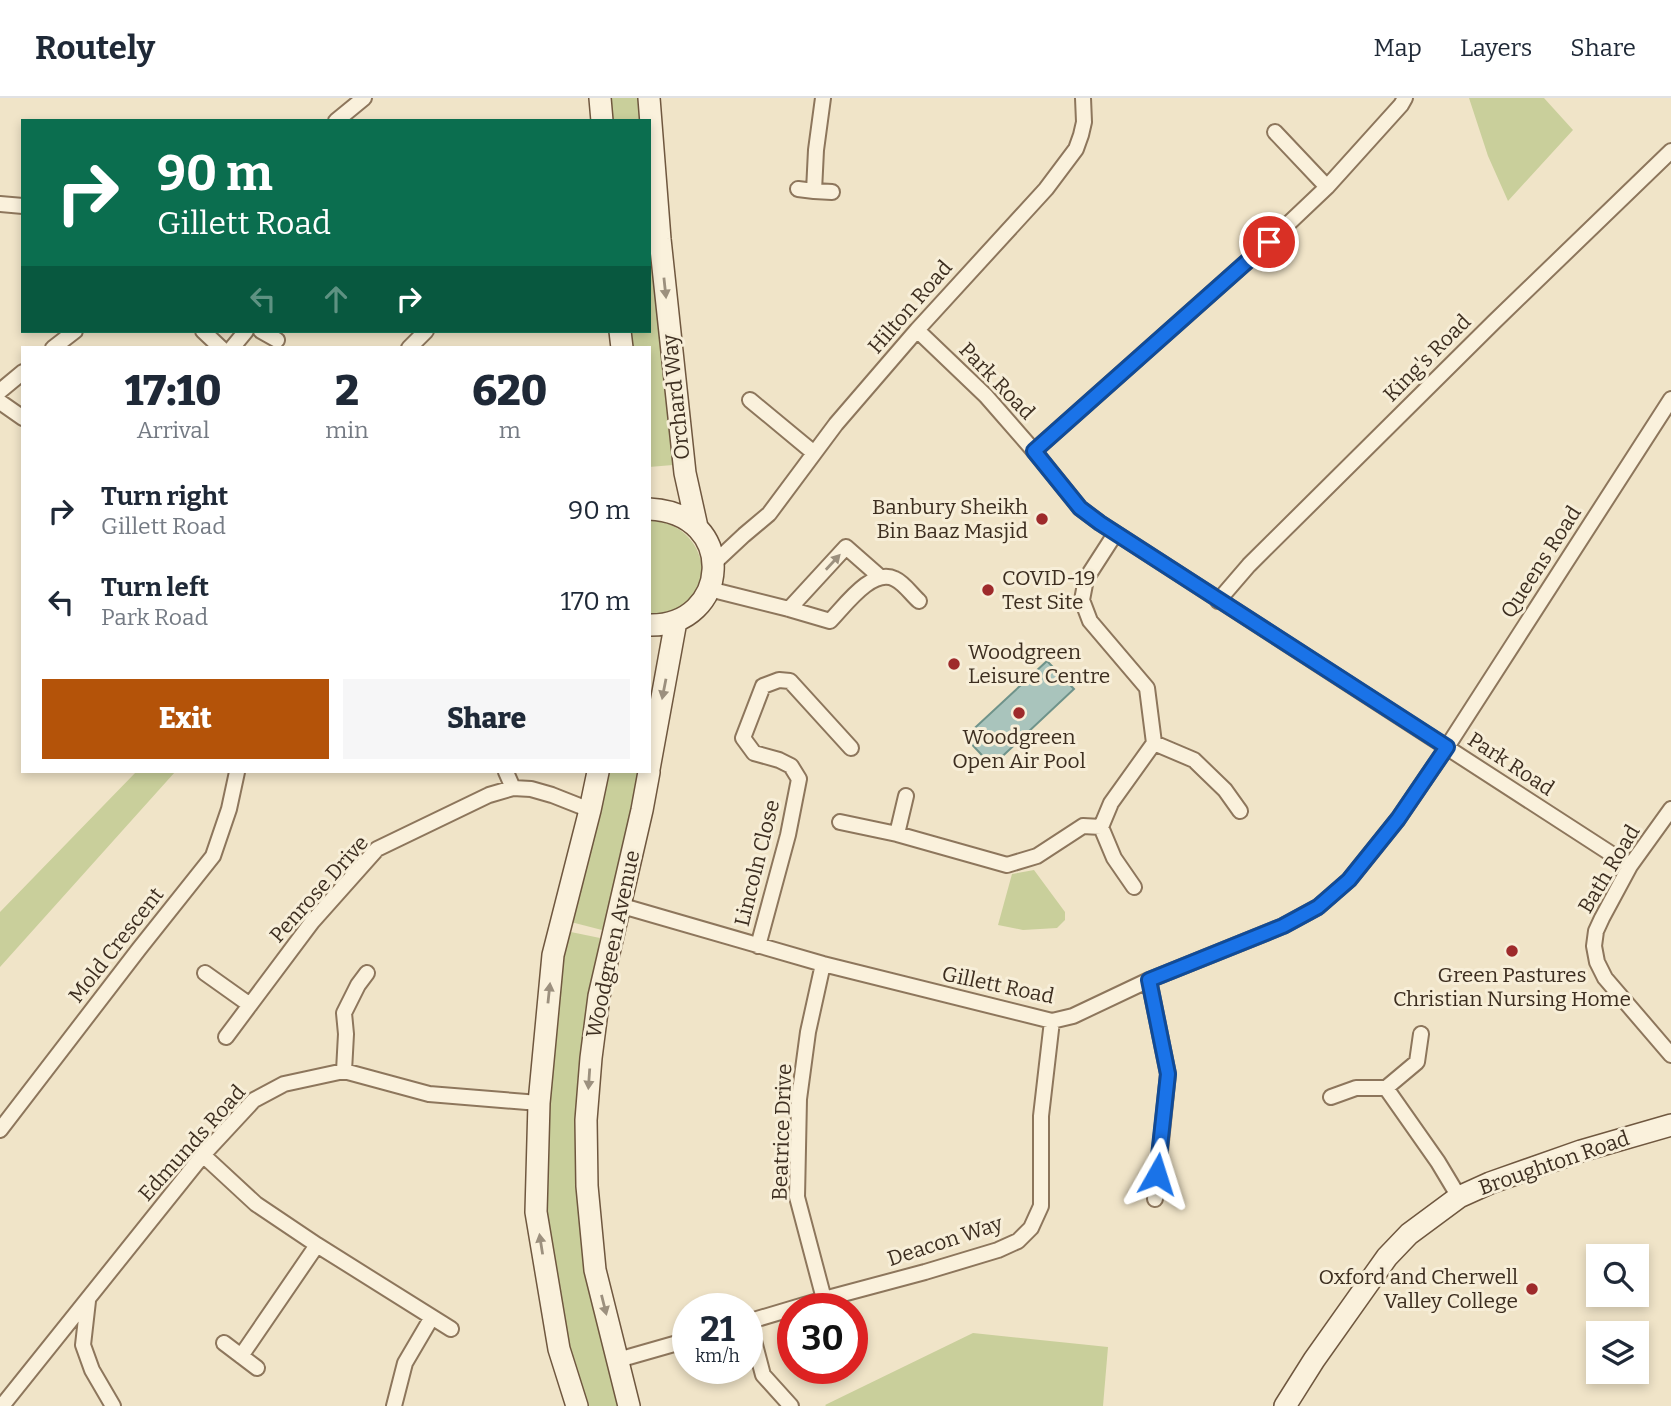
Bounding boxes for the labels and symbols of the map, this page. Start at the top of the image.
pin [1239,212,1299,272]
street label: Hilton Road [862,255,958,359]
one-way arrow [660,277,671,299]
street label: King's Road [1378,309,1476,407]
street label: Orchard Way [656,332,696,461]
street label: Park Road [954,337,1040,425]
place label: Banbury Sheikh Bin Baaz Masjid [872,494,1028,544]
street label: Queens Road [1495,501,1587,623]
marker: Banbury Sheikh Bin Baaz Masjid [1034,511,1050,527]
one-way arrow [824,554,840,571]
place label: COVID-19 Test Site [1002,565,1096,615]
marker: COVID-19 Test Site [980,582,996,598]
place label: Woodgreen Leisure Centre [968,639,1110,689]
marker: Woodgreen Leisure Centre [946,656,962,672]
one-way arrow [658,678,669,700]
marker: Woodgreen Open Air Pool [1011,705,1027,721]
place label: Woodgreen Open Air Pool [952,724,1086,774]
street label: Park Road [1463,726,1559,802]
street label: Lincoln Close [729,797,785,929]
street label: Bath Road [1572,820,1646,918]
street label: Penrose Drive [264,830,374,948]
street label: Woodgreen Avenue [580,848,646,1040]
street label: Mold Crescent [63,882,169,1008]
marker: Green Pastures Christian Nursing Home [1504,943,1520,959]
street label: Gillett Road [939,960,1057,1010]
place label: Green Pastures Christian Nursing Home [1393,962,1631,1012]
one-way arrow [544,982,555,1004]
street label: Beatrice Drive [767,1063,797,1201]
one-way arrow [583,1068,594,1090]
street label: Edmunds Road [133,1079,251,1207]
street label: Broughton Road [1475,1125,1633,1201]
position arrow [1120,1137,1194,1211]
street label: Deacon Way [884,1210,1007,1272]
one-way arrow [536,1233,547,1255]
place label: Oxford and Cherwell Valley College [1319,1264,1518,1314]
marker: Oxford and Cherwell Valley College [1524,1281,1540,1297]
speed limit sign: 30 [777,1293,868,1384]
one-way arrow [599,1294,610,1316]

